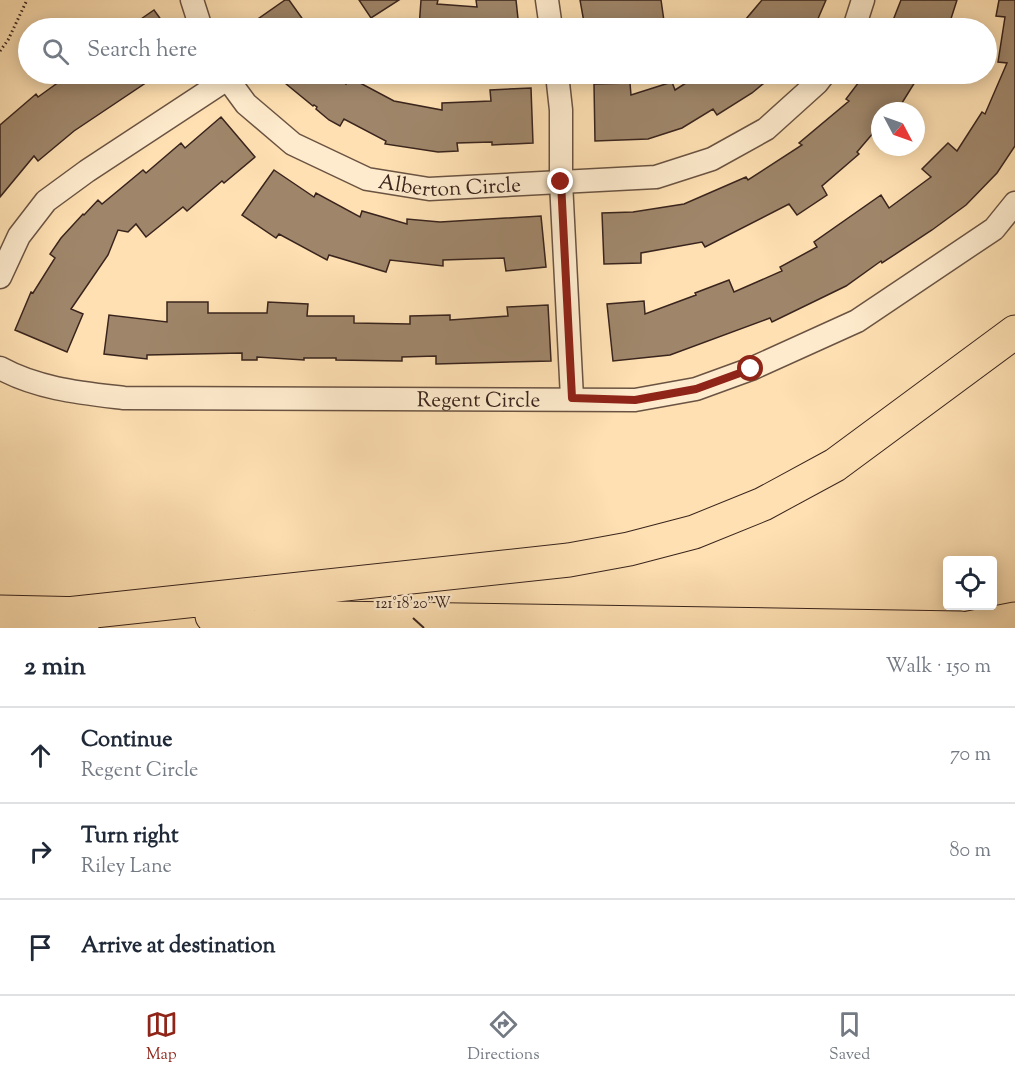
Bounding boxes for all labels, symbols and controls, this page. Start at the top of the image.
search box [18,18,997,84]
icon: search [39,35,72,68]
text: Search here [87,35,197,67]
north arrow [871,102,925,156]
street label: Alberton Circle [376,168,522,206]
route end [547,168,573,194]
route start [737,355,763,381]
street label: Regent Circle [417,386,540,417]
map controls [943,556,997,610]
button: locate [943,556,997,610]
text: 121°18'20"W [375,594,451,615]
text: 2 min [24,649,86,686]
text: Walk · 150 m [885,653,991,682]
text: Continue [81,725,172,757]
icon: ahead [24,739,57,772]
text: 70 m [950,741,991,770]
text: Regent Circle [81,757,198,786]
text: Turn right [81,821,178,853]
icon: right [24,835,57,868]
text: 80 m [950,837,991,866]
text: Riley Lane [81,853,172,882]
icon: arrive [24,931,57,964]
text: Arrive at destination [81,931,276,963]
tab: Map [145,1008,178,1067]
tab: Directions [467,1008,540,1067]
tab: Saved [829,1008,870,1067]

